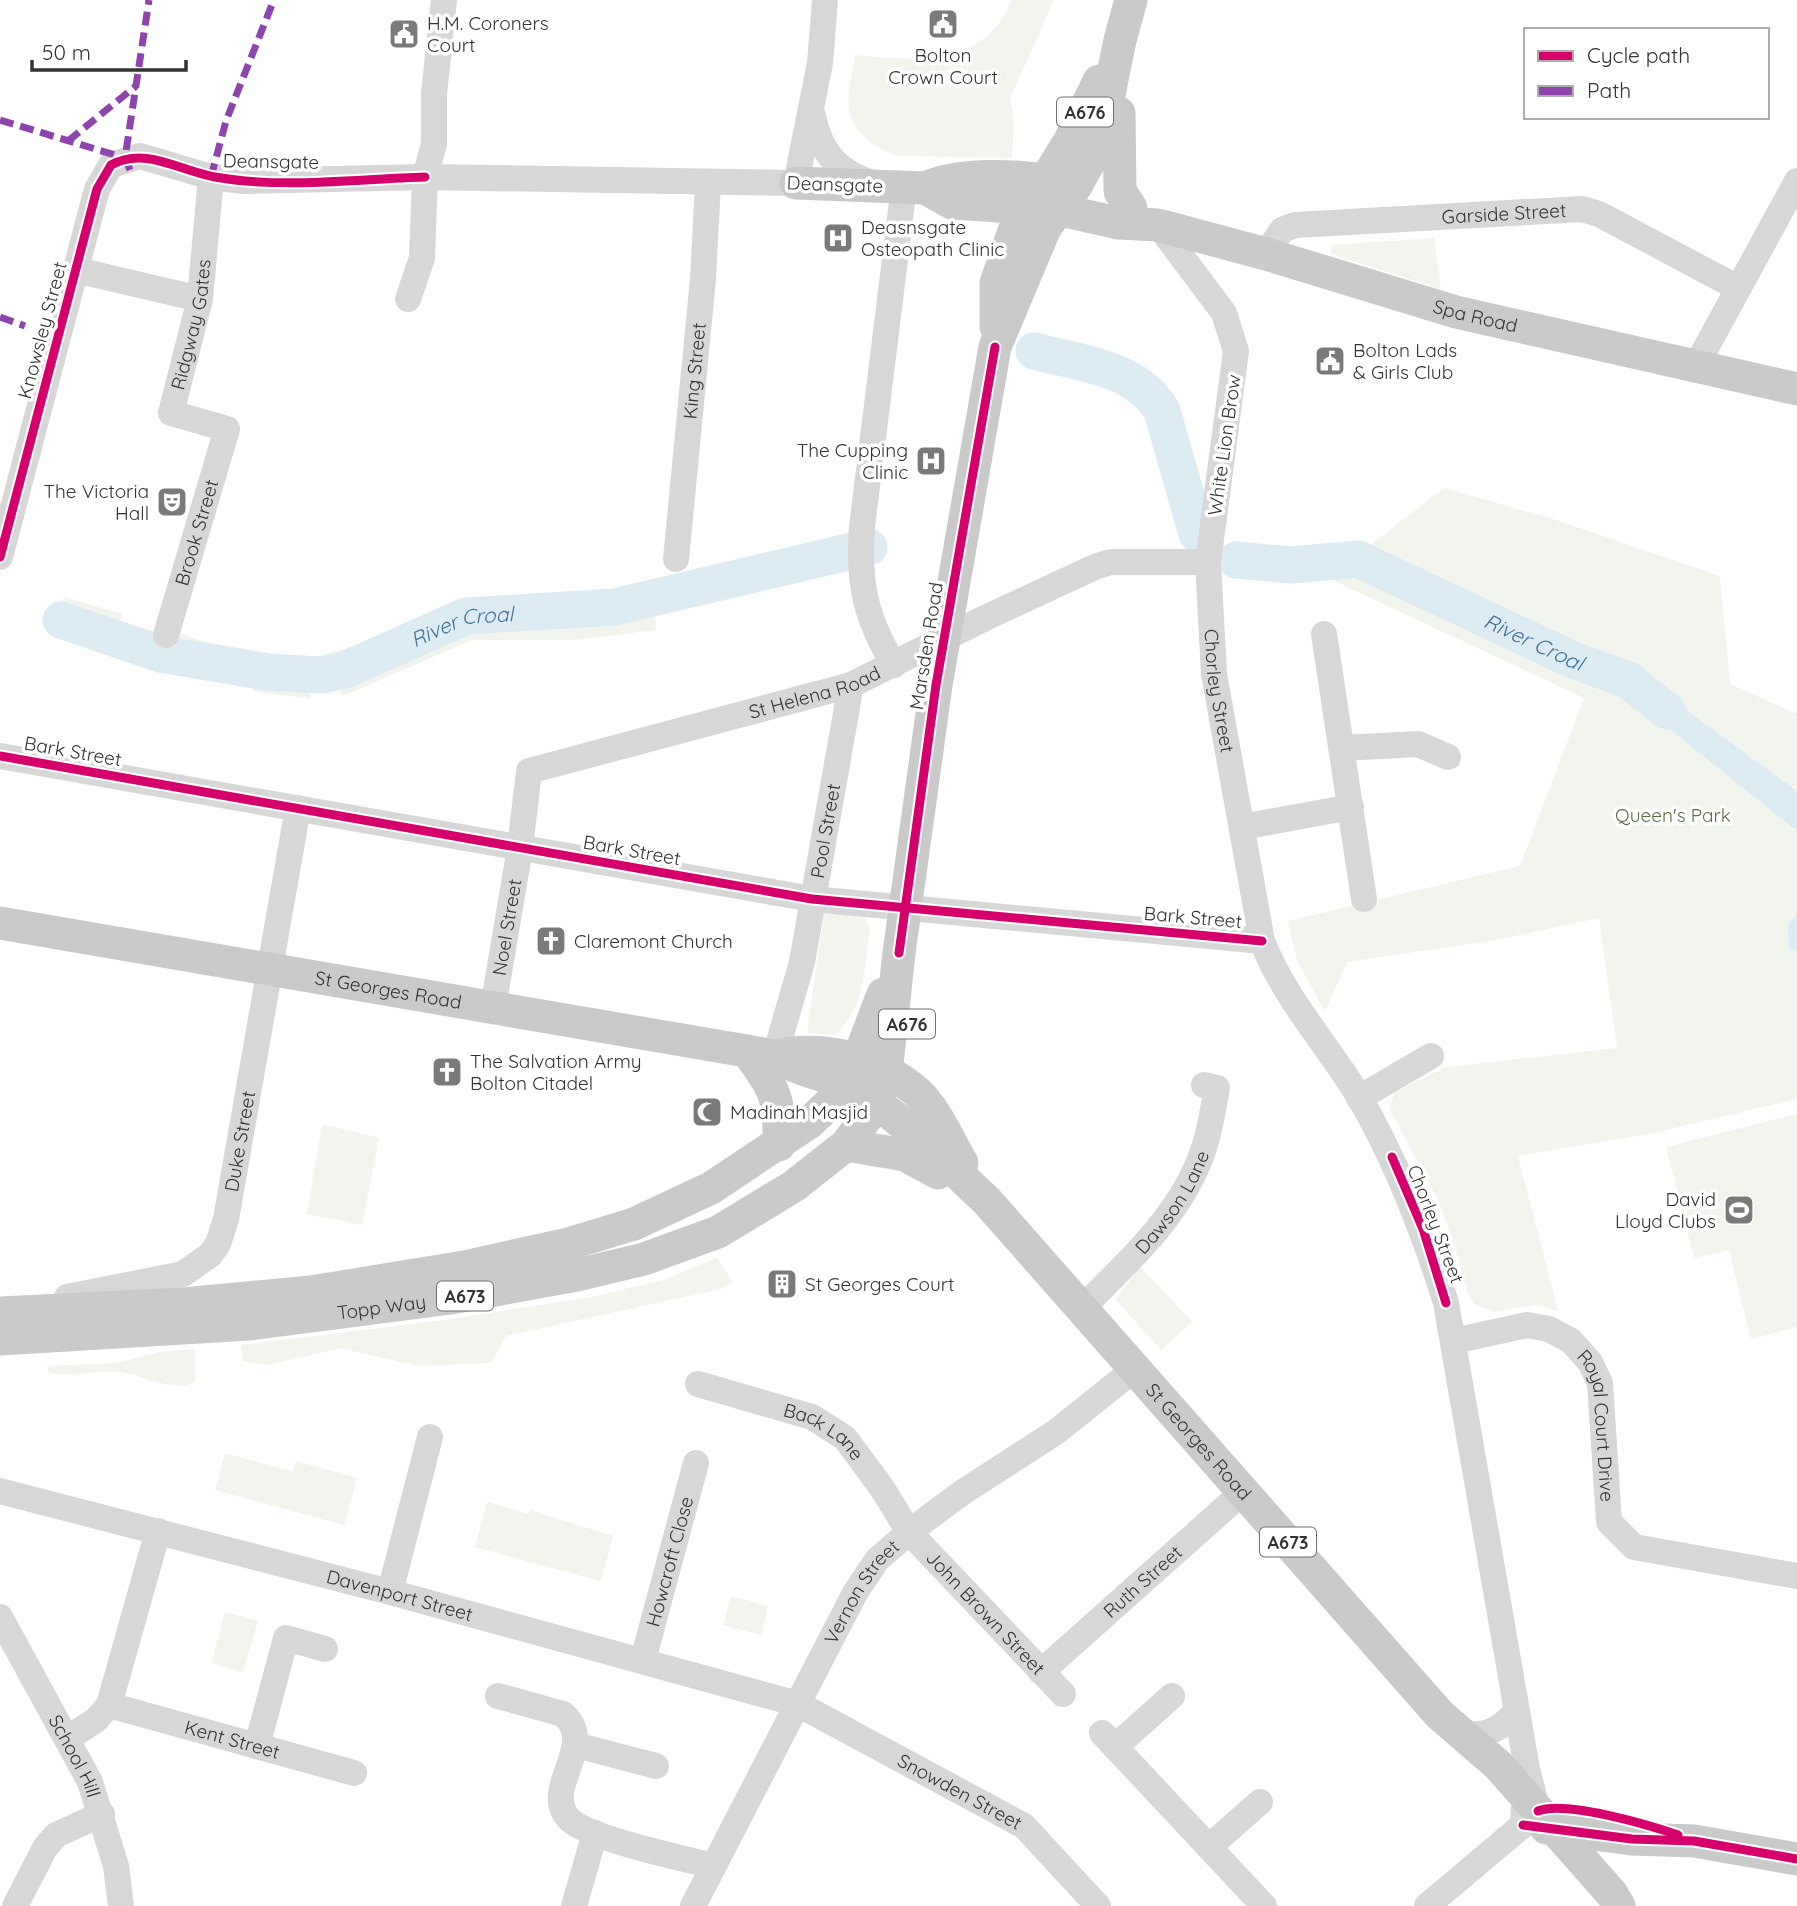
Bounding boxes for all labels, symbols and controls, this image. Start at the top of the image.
public building icon: Bolton Crown Court [926,7,960,41]
place label: H.M. Coroners Court [427,11,549,57]
public building icon: H.M. Coroners Court [387,17,421,51]
scale bar [32,28,186,72]
legend [1524,28,1769,119]
text: 50 m [42,39,91,65]
text: Cycle path [1587,42,1690,68]
place label: Bolton Crown Court [888,43,998,89]
text: Path [1587,77,1631,103]
road number: A676 [1057,98,1113,127]
street label: Deansgate [223,148,319,174]
street label: Deansgate [786,170,884,198]
street label: Garside Street [1441,198,1567,229]
place label: Deasnsgate Osteopath Clinic [861,215,1004,261]
hospital icon: Deasnsgate Osteopath Clinic [821,221,855,255]
street label: Ridgway Gates [165,258,216,392]
street label: Knowsley Street [12,259,72,401]
street label: Spa Road [1430,294,1520,338]
street label: King Street [678,321,711,420]
place label: Bolton Lads & Girls Club [1353,338,1457,384]
public building icon: Bolton Lads & Girls Club [1313,344,1347,378]
street label: White Lion Brow [1202,373,1246,517]
place label: The Cupping Clinic [797,438,908,484]
hospital icon: The Cupping Clinic [914,444,948,478]
street label: Brook Street [169,476,223,588]
place label: The Victoria Hall [44,479,149,525]
theatre icon: The Victoria Hall [155,485,189,519]
street label: Marsden Road [904,580,948,712]
water label: River Croal [406,600,516,652]
water label: River Croal [1480,607,1589,677]
street label: Chorley Street [1200,628,1240,754]
street label: St Helena Road [746,660,884,724]
street label: Bark Street [22,731,124,771]
street label: Pool Street [805,782,845,880]
park label: Queen's Park [1615,803,1731,827]
street label: Bark Street [581,830,683,870]
street label: Noel Street [487,877,527,977]
street label: Bark Street [1143,901,1243,933]
church icon: Claremont Church [534,924,568,958]
place label: Claremont Church [574,929,733,953]
street label: St Georges Road [313,965,463,1014]
road number: A676 [879,1009,935,1038]
place label: The Salvation Army Bolton Citadel [470,1049,642,1095]
church icon: The Salvation Army Bolton Citadel [430,1055,464,1089]
street label: Duke Street [219,1089,260,1194]
mosque icon: Madinah Masjid [690,1095,724,1129]
place label: Madinah Masjid [730,1100,868,1124]
street label: Dawson Lane [1130,1147,1214,1259]
street label: Chorley Street [1402,1161,1470,1287]
place label: David Lloyd Clubs [1615,1187,1716,1233]
sports icon: David Lloyd Clubs [1722,1193,1756,1227]
building icon: St Georges Court [765,1267,799,1301]
place label: St Georges Court [805,1272,955,1296]
road number: A673 [437,1282,493,1310]
street label: Topp Way [336,1289,427,1325]
street label: Royal Court Drive [1572,1344,1620,1503]
street label: St Georges Road [1141,1378,1257,1505]
street label: Back Lane [781,1397,869,1465]
street label: Howcroft Close [641,1494,698,1629]
road number: A673 [1260,1527,1316,1556]
street label: Vernon Street [819,1534,904,1648]
street label: Ruth Street [1098,1540,1187,1623]
street label: John Brown Street [921,1546,1050,1680]
street label: Davenport Street [324,1564,476,1626]
street label: School Hill [43,1710,106,1800]
street label: Kent Street [182,1715,283,1764]
street label: Snowden Street [894,1748,1026,1835]

